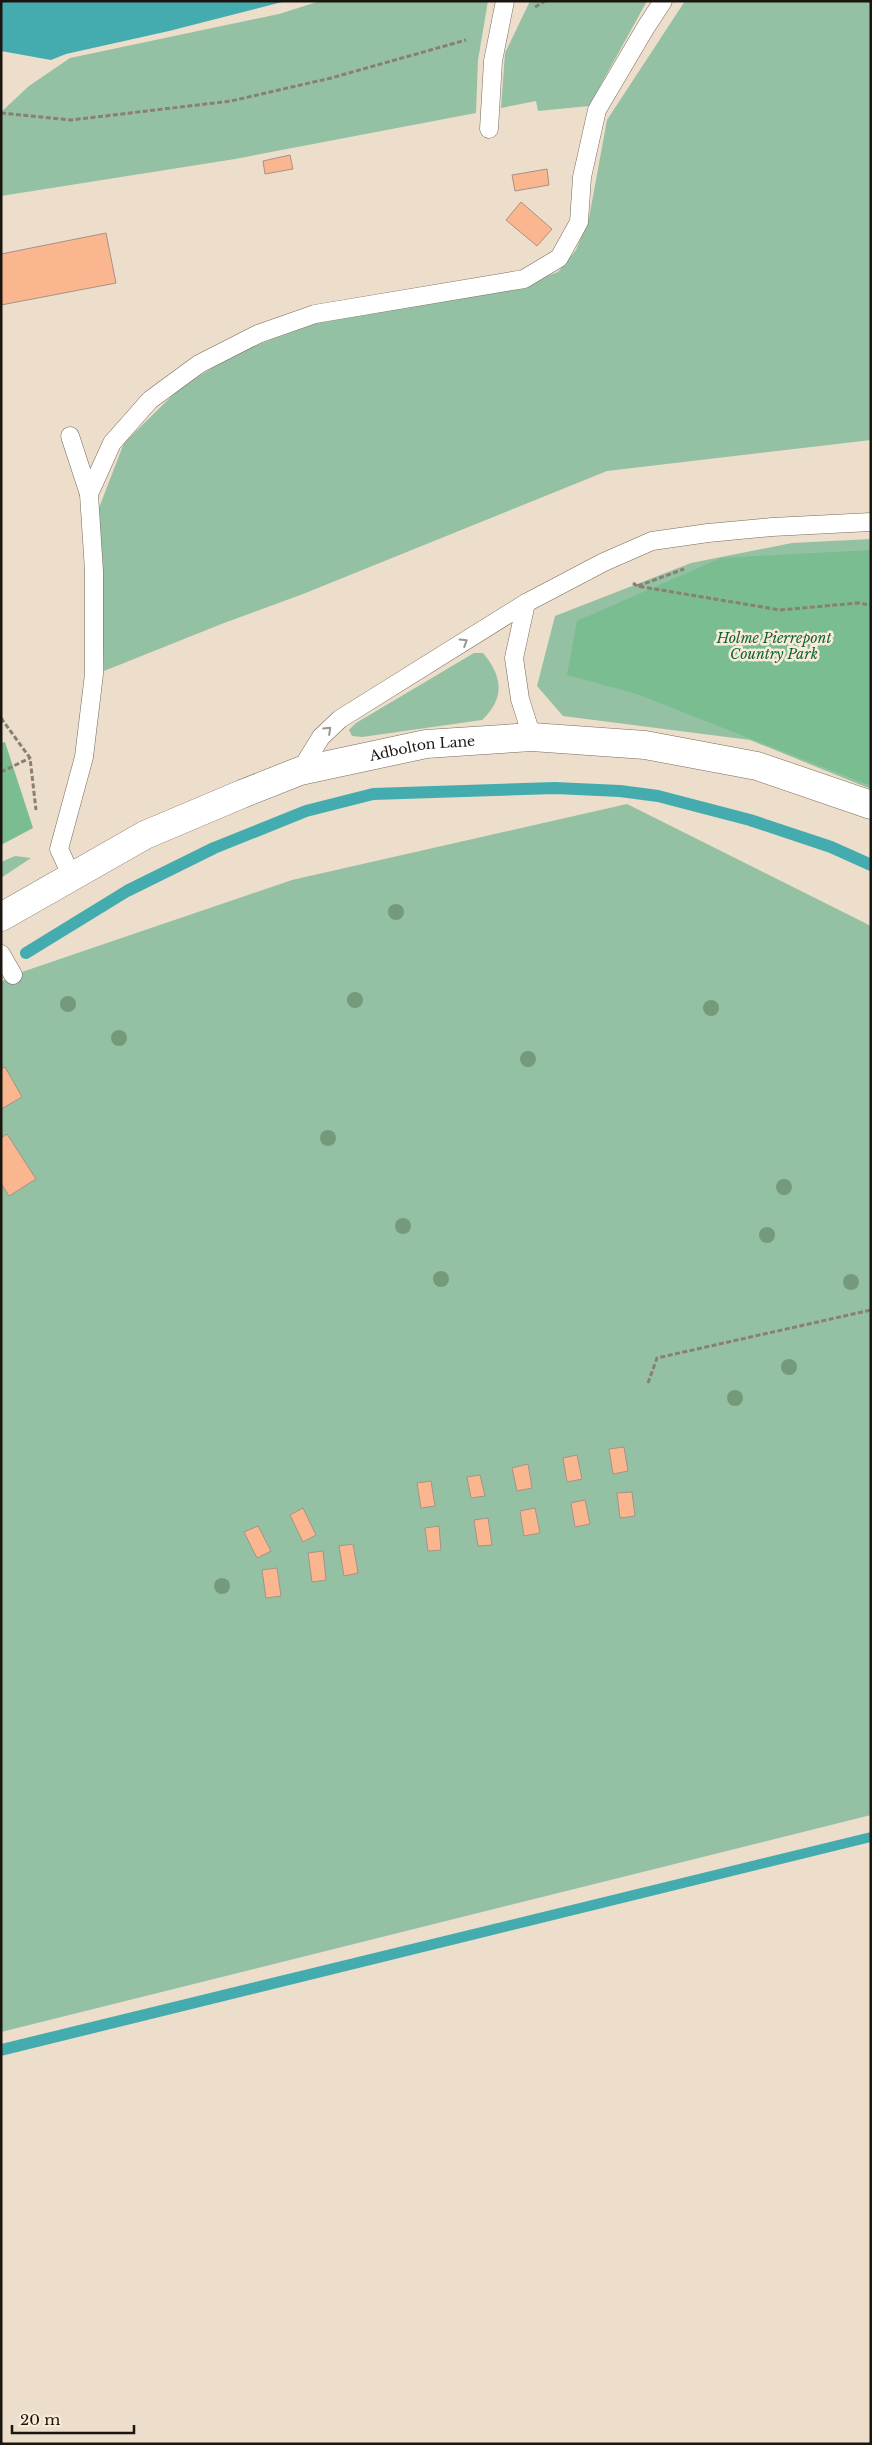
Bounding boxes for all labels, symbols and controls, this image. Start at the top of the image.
park label: Holme Pierrepont Country Park [716,629,832,663]
one-way arrow [458,639,467,648]
one-way arrow [322,727,331,736]
street label: Adbolton Lane [367,732,476,765]
scale bar [12,2402,135,2434]
text: 20 m [20,2410,60,2429]

